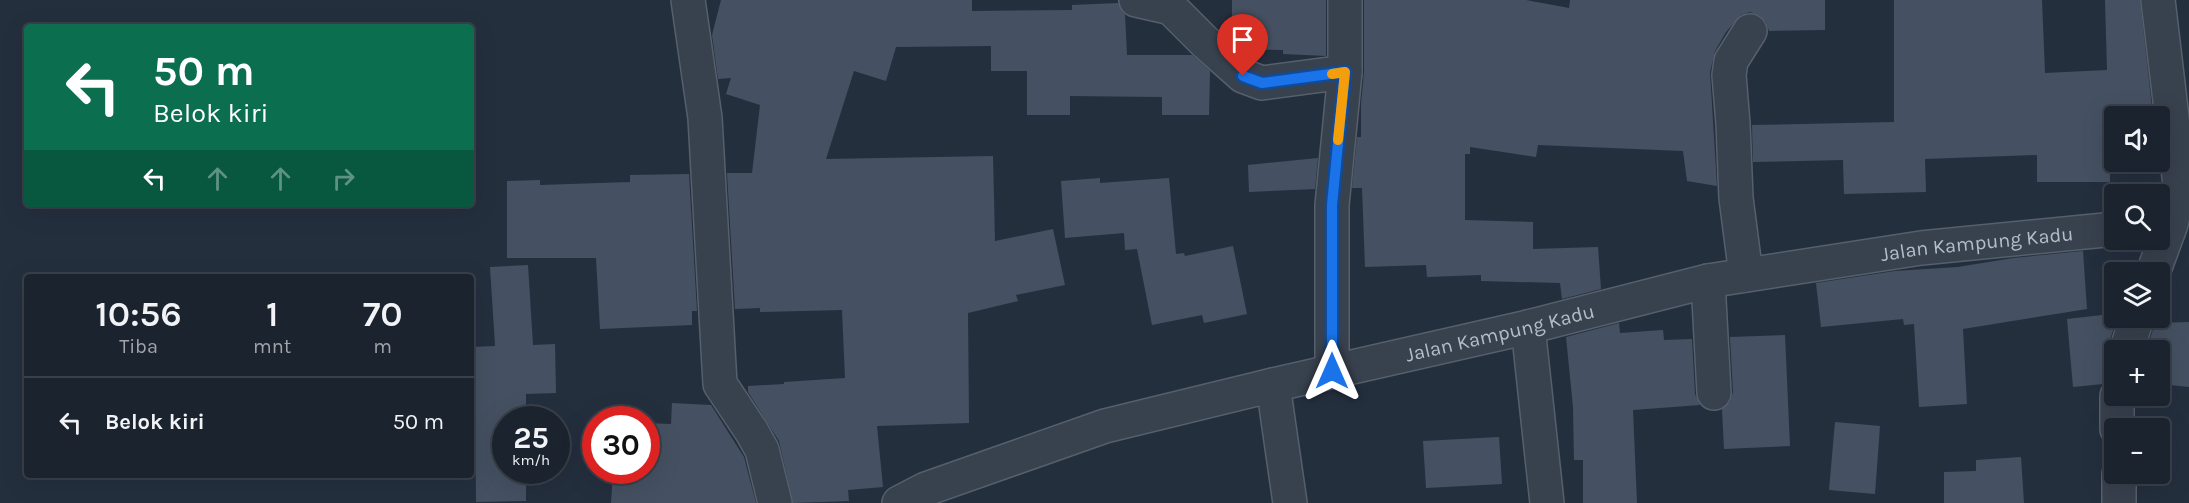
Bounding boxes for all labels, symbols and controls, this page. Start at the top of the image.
pin [1217,14,1268,76]
icon: arrive [1226,23,1259,56]
text: 50 m [153,46,255,96]
icon: left [54,48,132,126]
text: Belok kiri [153,97,269,129]
map controls [2104,106,2170,484]
button: sound [2104,106,2170,172]
icon: left [138,162,171,195]
icon: ahead [201,162,234,195]
icon: ahead [264,162,297,195]
icon: right [327,162,360,195]
button: search [2104,184,2170,250]
street label: Jalan Kampung Kadu [1879,222,2074,266]
button: layers [2104,262,2170,328]
text: 10:56 [95,293,182,335]
text: 1 [266,293,279,335]
text: 70 [363,293,403,335]
street label: Jalan Kampung Kadu [1403,299,1597,367]
text: Tiba [119,335,158,358]
text: mnt [253,335,291,358]
text: m [373,335,392,358]
position arrow [1300,339,1364,403]
button: + [2104,340,2170,406]
icon: left [54,406,87,439]
speed limit sign: 30 [582,406,660,484]
text: Belok kiri [105,409,205,435]
text: 50 m [393,409,444,435]
button: − [2104,418,2170,484]
text: 25 [513,420,549,456]
text: km/h [512,451,550,469]

